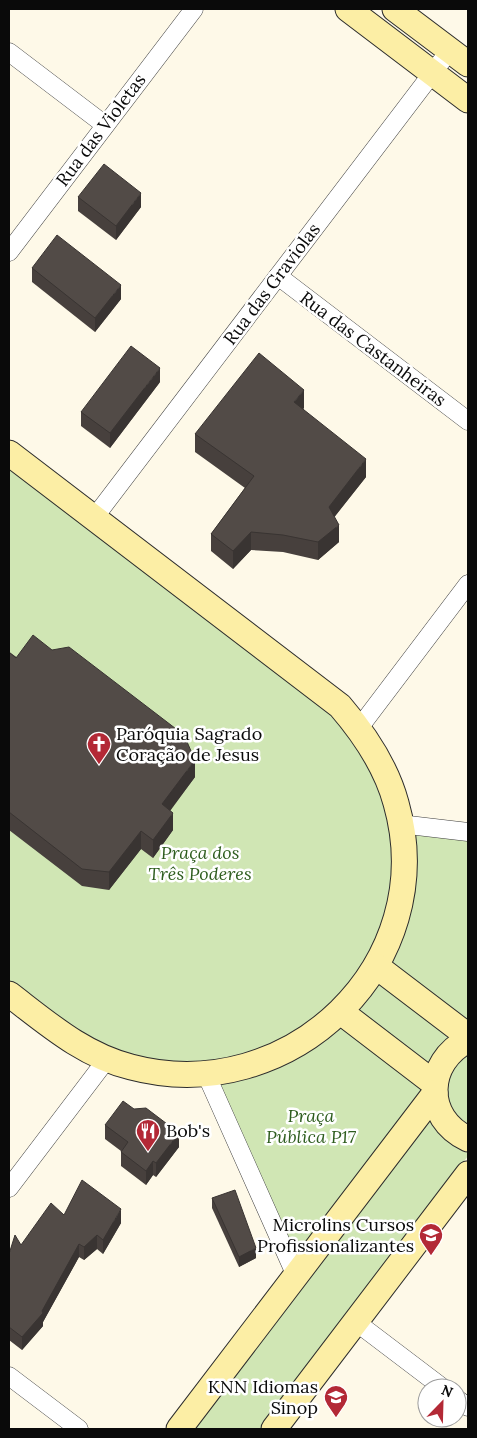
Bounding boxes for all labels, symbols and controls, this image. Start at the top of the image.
street label: Rua das Violetas [51,69,151,191]
street label: Rua das Graviolas [218,218,325,349]
street label: Rua das Castanheiras [296,286,451,411]
place label: Paróquia Sagrado Coração de Jesus [116,722,262,766]
church icon: Paróquia Sagrado Coração de Jesus [86,731,112,765]
park label: Praça dos Três Poderes [148,841,252,885]
park label: Praça Pública P17 [266,1104,357,1148]
restaurant icon: Bob's [135,1118,161,1152]
place label: Bob's [166,1119,210,1142]
place label: Microlins Cursos Profissionalizantes [257,1213,414,1257]
school or university icon: Microlins Cursos Profissionalizantes [418,1222,444,1256]
place label: KNN Idiomas Sinop [208,1375,318,1419]
north arrow [417,1378,467,1428]
text: N [439,1381,456,1402]
school or university icon: KNN Idiomas Sinop [323,1384,349,1418]

